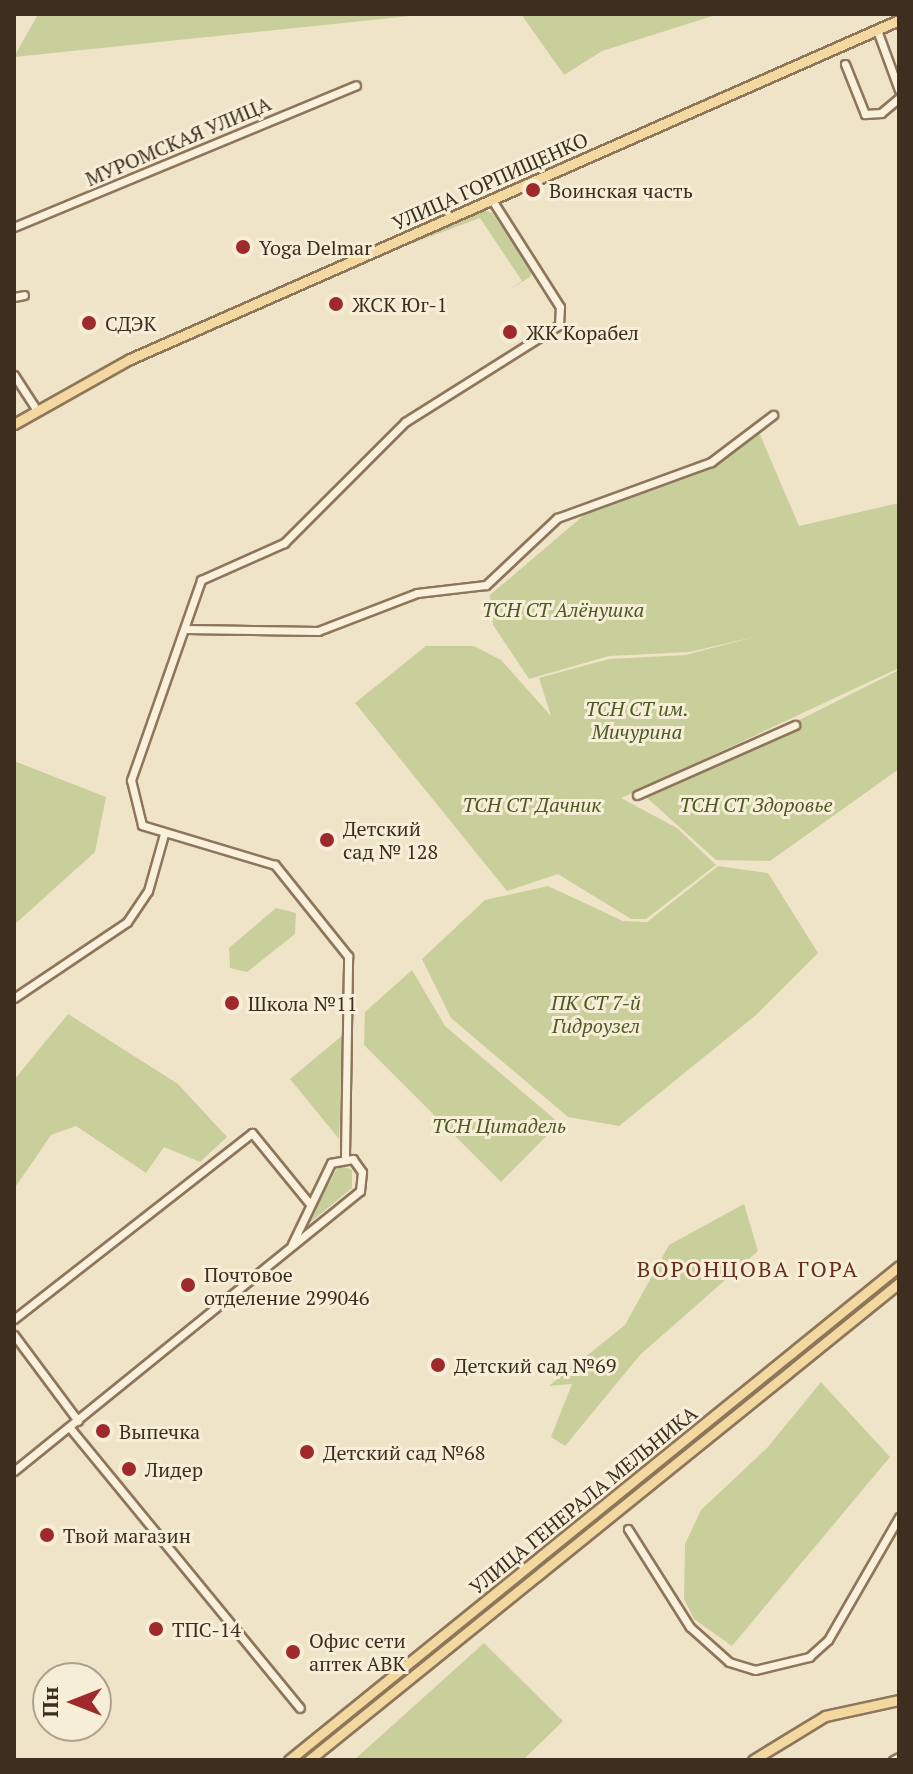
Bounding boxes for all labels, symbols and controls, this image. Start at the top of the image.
street label: МУРОМСКАЯ УЛИЦА [81,91,275,191]
street label: УЛИЦА ГОРПИЩЕНКО [388,127,592,235]
place label: Воинская часть [549,178,693,202]
marker: Воинская часть [524,181,542,199]
place label: Yoga Delmar [259,235,372,259]
marker: Yoga Delmar [234,238,252,256]
place label: ЖСК Юг-1 [352,292,447,316]
marker: ЖСК Юг-1 [327,295,345,313]
place label: СДЭК [105,311,156,335]
marker: СДЭК [80,314,98,332]
place label: ЖК Корабел [526,320,639,344]
marker: ЖК Корабел [501,323,519,341]
park label: ТСН СТ Алёнушка [482,597,644,621]
park label: ТСН СТ им. Мичурина [585,697,689,744]
park label: ТСН СТ Дачник [462,792,602,816]
park label: ТСН СТ Здоровье [680,792,832,816]
place label: Детский сад № 128 [343,816,438,863]
marker: Детский сад № 128 [318,831,336,849]
place label: Школа №11 [248,991,357,1015]
park label: ПК СТ 7-й Гидроузел [551,991,641,1038]
marker: Школа №11 [223,994,241,1012]
park label: ТСН Цитадель [432,1113,566,1137]
district label: ВОРОНЦОВА ГОРА [636,1256,860,1282]
place label: Почтовое отделение 299046 [204,1262,369,1309]
marker: Почтовое отделение 299046 [179,1276,197,1294]
place label: Детский сад №69 [454,1353,616,1377]
marker: Детский сад №69 [429,1356,447,1374]
street label: УЛИЦА ГЕНЕРАЛА МЕЛЬНИКА [464,1400,702,1600]
place label: Выпечка [119,1419,200,1443]
marker: Выпечка [94,1422,112,1440]
place label: Детский сад №68 [323,1440,485,1464]
marker: Детский сад №68 [298,1443,316,1461]
place label: Лидер [145,1457,203,1481]
marker: Лидер [120,1460,138,1478]
place label: Твой магазин [63,1523,191,1547]
marker: Твой магазин [38,1526,56,1544]
place label: ТПС-14 [172,1617,241,1641]
marker: ТПС-14 [147,1620,165,1638]
place label: Офис сети аптек АВК [309,1628,406,1675]
marker: Офис сети аптек АВК [284,1643,302,1661]
north arrow [32,1662,112,1742]
text: Пн [35,1686,64,1718]

